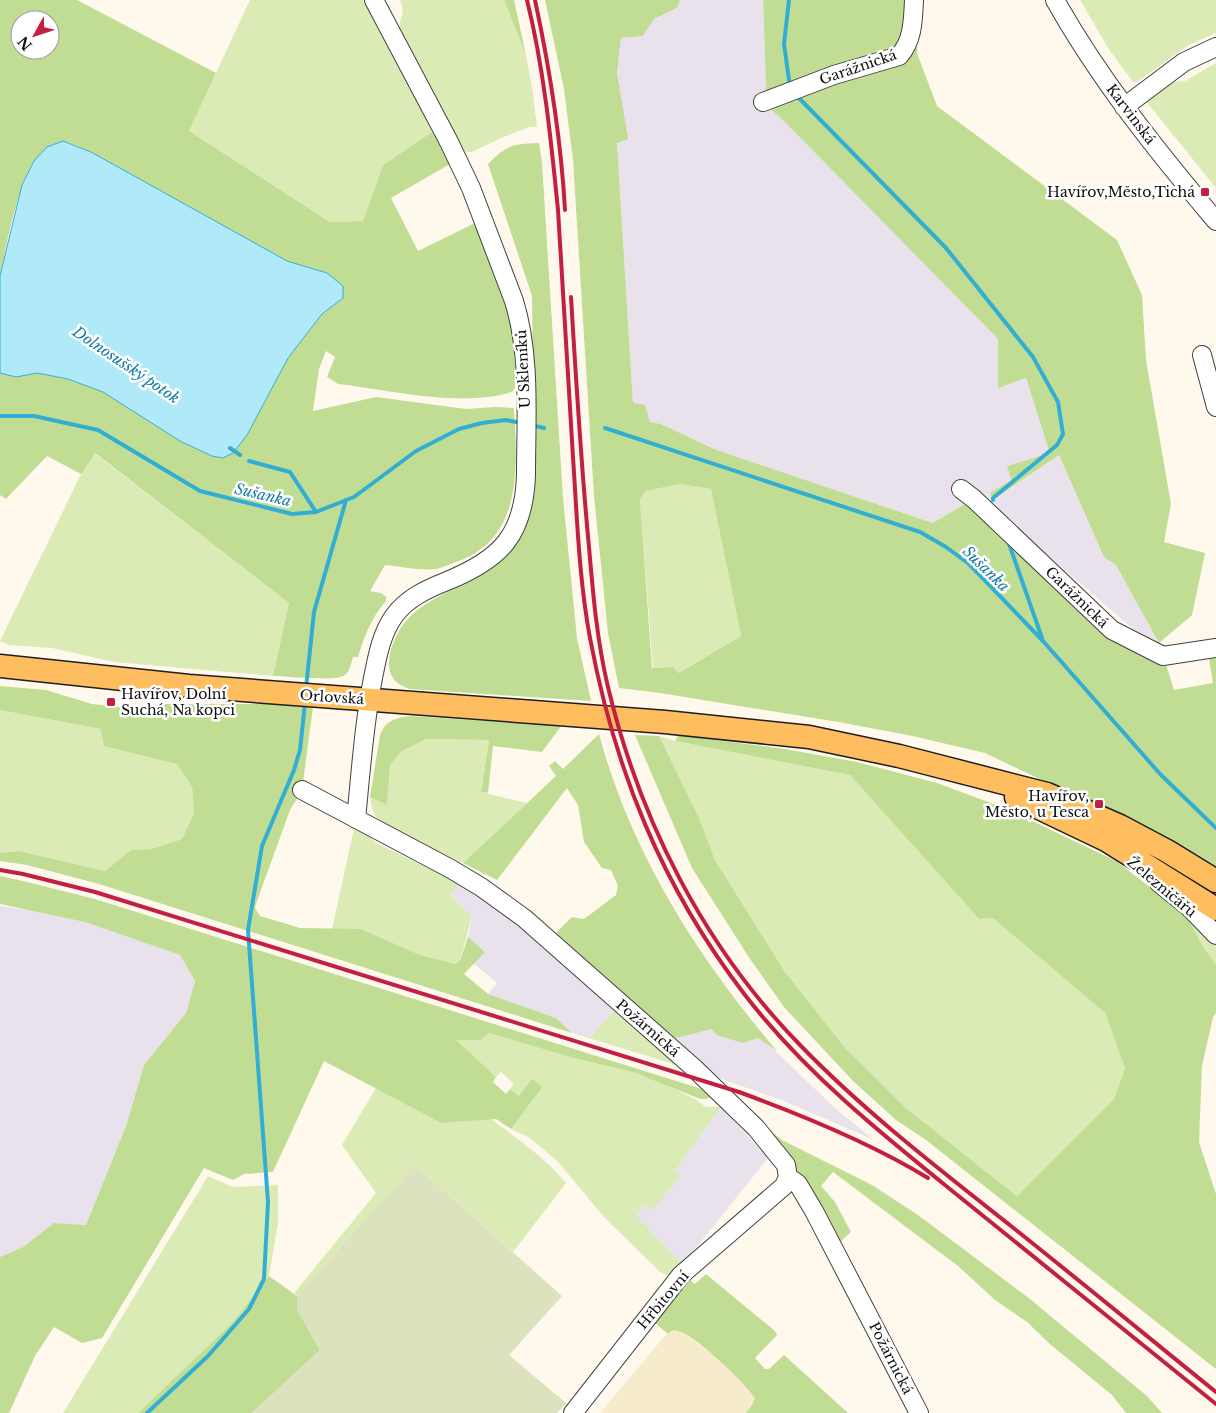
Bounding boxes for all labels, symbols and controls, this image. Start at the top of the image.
north arrow [10,10,60,60]
text: N [14,33,36,54]
street label: Garážnická [817,45,899,89]
street label: Karvinská [1102,80,1160,148]
place label: Havířov,Město,Tichá [1047,183,1195,201]
marker: Havířov,Město,Tichá [1199,186,1211,198]
water label: Dolnosušský potok [69,321,183,407]
street label: U Skleníků [512,329,534,409]
water label: Sušanka [233,479,293,510]
water label: Sušanka [959,542,1014,595]
street label: Garážnická [1042,563,1112,632]
place label: Havířov, Dolní Suchá, Na kopci [121,685,235,719]
street label: Orlovská [299,686,365,708]
marker: Havířov, Dolní Suchá, Na kopci [105,696,117,708]
place label: Havířov, Město, u Tesca [985,787,1089,821]
marker: Havířov, Město, u Tesca [1093,798,1105,810]
street label: Železničářů [1124,853,1201,922]
street label: Požárnická [612,995,684,1061]
street label: Hřbitovní [633,1267,693,1333]
street label: Požárnická [865,1319,917,1397]

